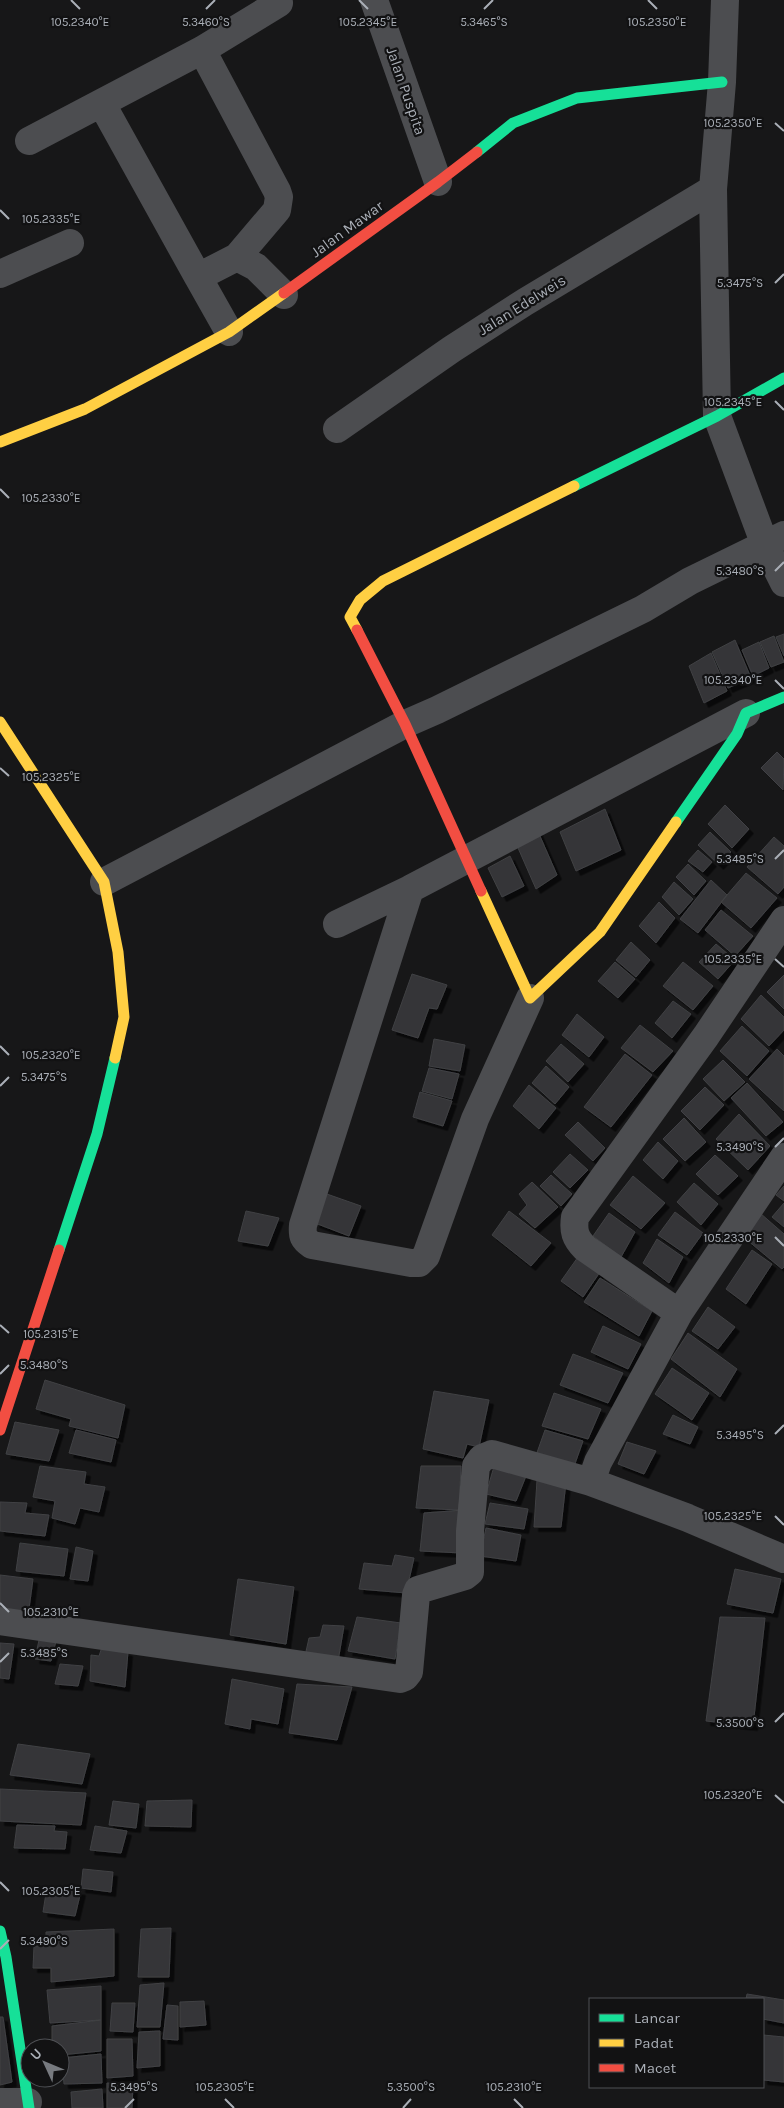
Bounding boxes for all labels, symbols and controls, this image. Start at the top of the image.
text: 105.2340°E [51,15,109,29]
text: 5.3460°S [182,15,230,29]
text: 105.2345°E [339,15,397,29]
text: 5.3465°S [460,15,508,29]
text: 105.2350°E [628,15,686,29]
street label: Jalan Puspita [383,45,429,137]
text: 105.2350°E [704,116,762,130]
street label: Jalan Mawar [307,196,387,261]
text: 105.2335°E [22,212,80,226]
street label: Jalan Edelweis [475,271,569,339]
text: 5.3475°S [717,276,763,290]
text: 105.2345°E [704,395,762,409]
text: 105.2330°E [21,491,81,505]
text: 5.3480°S [716,564,764,578]
text: 105.2340°E [704,673,762,687]
text: 105.2325°E [22,770,80,784]
text: 5.3485°S [716,852,764,866]
text: 105.2335°E [704,952,762,966]
text: 105.2320°E [22,1048,80,1062]
text: 5.3475°S [21,1070,67,1084]
text: 5.3490°S [716,1140,764,1154]
text: 105.2330°E [703,1231,763,1245]
text: 105.2315°E [23,1327,79,1341]
text: 5.3480°S [20,1358,68,1372]
text: 5.3495°S [716,1428,764,1442]
text: 105.2325°E [704,1509,762,1523]
text: 105.2310°E [23,1605,79,1619]
text: 5.3485°S [20,1646,68,1660]
text: 5.3500°S [716,1716,764,1730]
text: 105.2320°E [704,1788,762,1802]
text: 105.2305°E [22,1884,80,1898]
text: 5.3490°S [20,1934,68,1948]
legend [589,1998,764,2088]
text: Lancar [634,2009,680,2027]
text: Padat [634,2034,674,2052]
north arrow [20,2038,70,2088]
text: U [27,2045,45,2064]
text: Macet [634,2059,676,2077]
text: 5.3495°S [110,2080,158,2094]
text: 105.2305°E [196,2080,254,2094]
text: 5.3500°S [387,2080,435,2094]
text: 105.2310°E [486,2080,542,2094]

